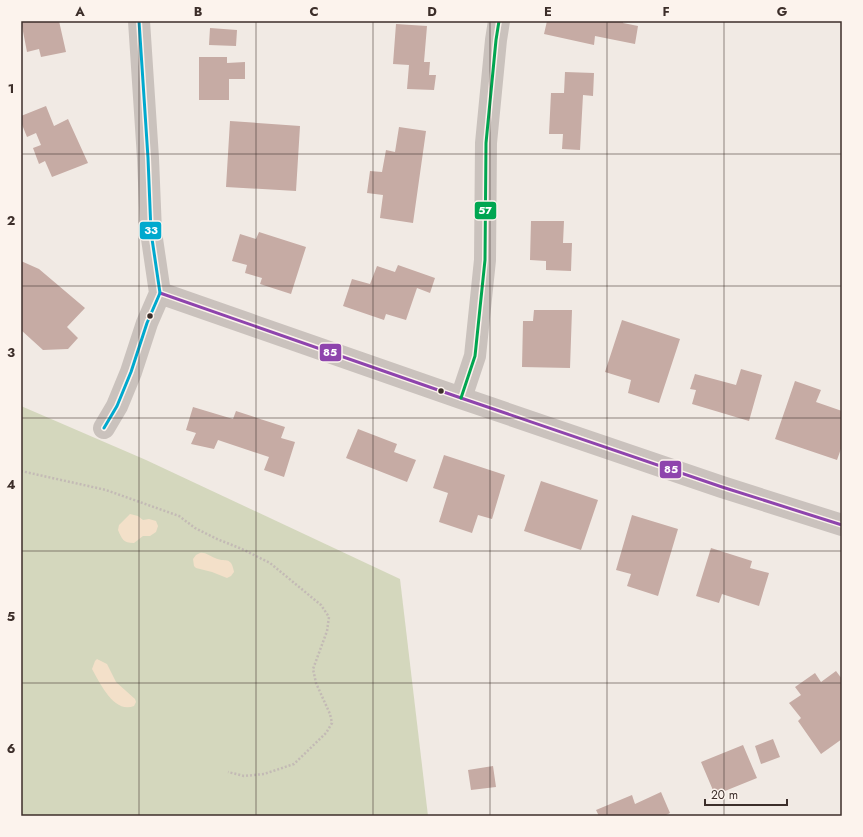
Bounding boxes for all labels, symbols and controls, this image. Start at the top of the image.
text: A [74,2,85,21]
text: B [194,2,203,21]
text: C [309,2,319,21]
text: D [427,2,437,21]
text: E [544,2,552,21]
text: F [662,2,670,21]
text: G [777,2,788,21]
text: 1 [8,79,14,98]
line badge: 57 [474,201,497,220]
text: 57 [478,202,492,218]
text: 2 [7,211,15,230]
line badge: 33 [139,221,162,240]
text: 33 [144,222,158,238]
unlabelled marker [145,311,155,321]
text: 3 [7,343,15,362]
line badge: 85 [319,343,342,362]
text: 85 [323,344,337,360]
unlabelled marker [436,386,446,396]
line badge: 85 [659,460,682,479]
text: 85 [664,461,678,477]
text: 4 [6,475,16,494]
text: 5 [7,607,15,626]
text: 6 [7,739,16,758]
scale bar [705,781,787,807]
text: 20 m [711,786,738,804]

